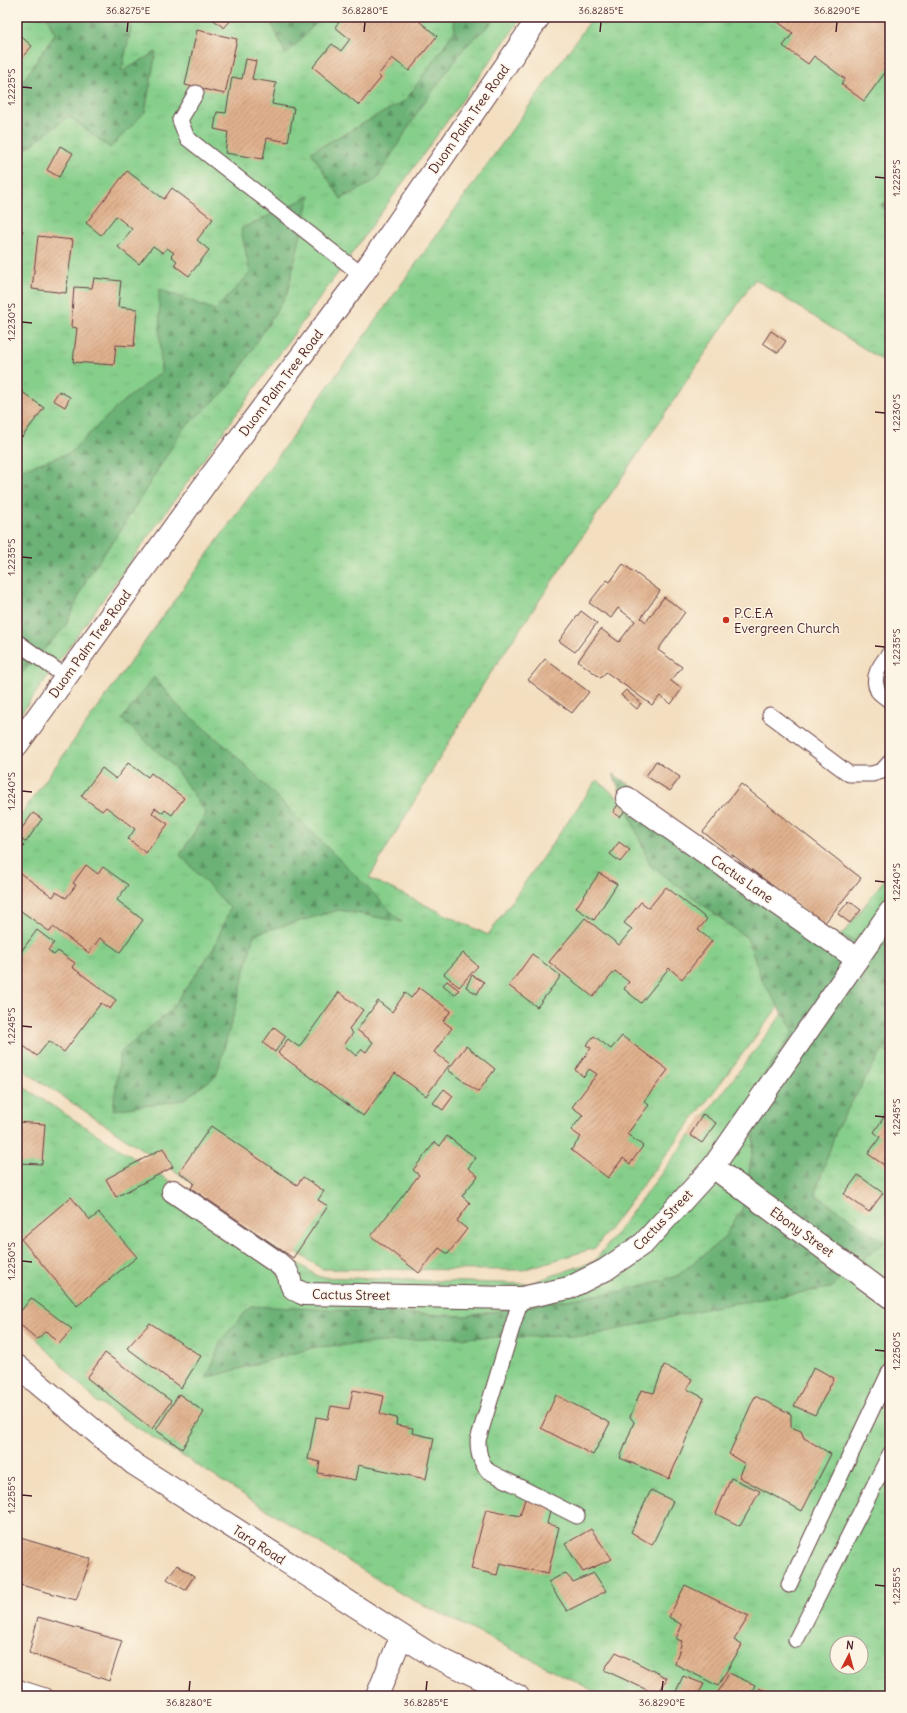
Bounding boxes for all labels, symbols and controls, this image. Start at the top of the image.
text: 36.8275°E [106,4,150,17]
text: 36.8280°E [342,4,388,17]
text: 36.8285°E [578,4,624,17]
text: 36.8290°E [814,4,860,17]
street label: Duom Palm Tree Road [425,61,513,177]
text: 1.2225°S [5,68,18,106]
text: 1.2225°S [890,159,903,197]
text: 1.2230°S [5,302,18,341]
street label: Duom Palm Tree Road [235,326,327,440]
text: 1.2230°S [890,393,903,432]
text: 1.2235°S [5,538,18,576]
street label: Duom Palm Tree Road [45,586,135,701]
place label: P.C.E.A Evergreen Church [734,605,840,637]
marker: P.C.E.A Evergreen Church [721,615,731,625]
text: 1.2235°S [890,628,903,666]
text: 1.2240°S [5,772,18,810]
street label: Cactus Lane [707,851,777,907]
text: 1.2240°S [890,863,903,901]
text: 1.2245°S [5,1007,18,1045]
text: 1.2245°S [890,1098,903,1136]
street label: Cactus Street [630,1186,697,1254]
street label: Ebony Street [767,1203,838,1261]
text: 1.2250°S [5,1241,18,1280]
street label: Cactus Street [312,1286,391,1304]
text: 1.2250°S [890,1331,903,1370]
text: 1.2255°S [5,1476,18,1514]
street label: Tara Road [229,1522,289,1569]
text: 1.2255°S [890,1567,903,1605]
north arrow [829,1635,869,1675]
text: N [846,1638,855,1652]
text: 36.8280°E [166,1696,212,1709]
text: 36.8285°E [403,1696,449,1709]
text: 36.8290°E [639,1696,685,1709]

